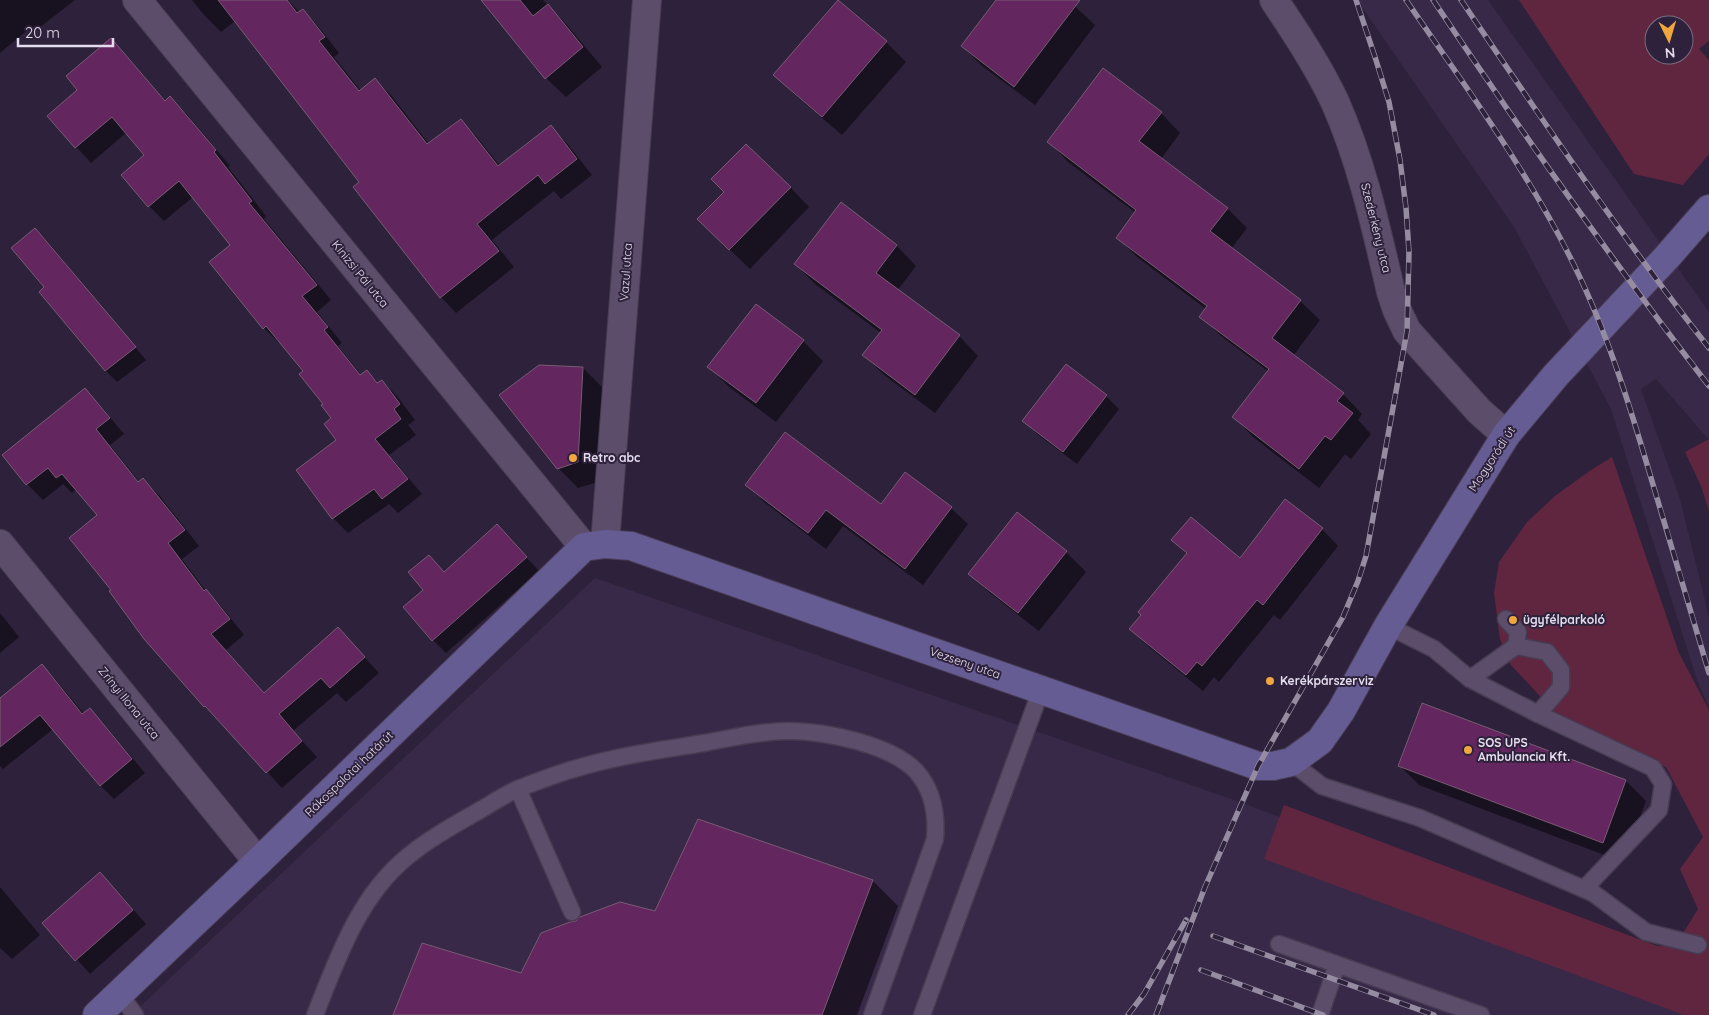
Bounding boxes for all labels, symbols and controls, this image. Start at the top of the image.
scale bar [18,15,112,47]
north arrow [1644,15,1694,65]
text: 20 m [25,23,60,42]
text: N [1664,44,1676,62]
street label: Szederkény utca [1358,181,1395,274]
street label: Kinizsi Pál utca [329,237,392,310]
street label: Vazul utca [616,242,635,301]
street label: Mogyoródi út [1465,423,1518,494]
place label: Retro abc [583,450,640,465]
marker: Retro abc [567,452,579,464]
place label: ügyfélparkoló [1523,612,1605,627]
marker: ügyfélparkoló [1507,614,1519,626]
street label: Vezseny utca [928,643,1003,682]
street label: Zrínyi Ilona utca [96,663,163,742]
place label: Kerékpárszerviz [1280,673,1374,688]
marker: Kerékpárszerviz [1264,675,1276,687]
street label: Rákospalotai határút [301,728,396,820]
place label: SOS UPS Ambulancia Kft. [1478,735,1570,764]
marker: SOS UPS Ambulancia Kft. [1462,744,1474,756]

